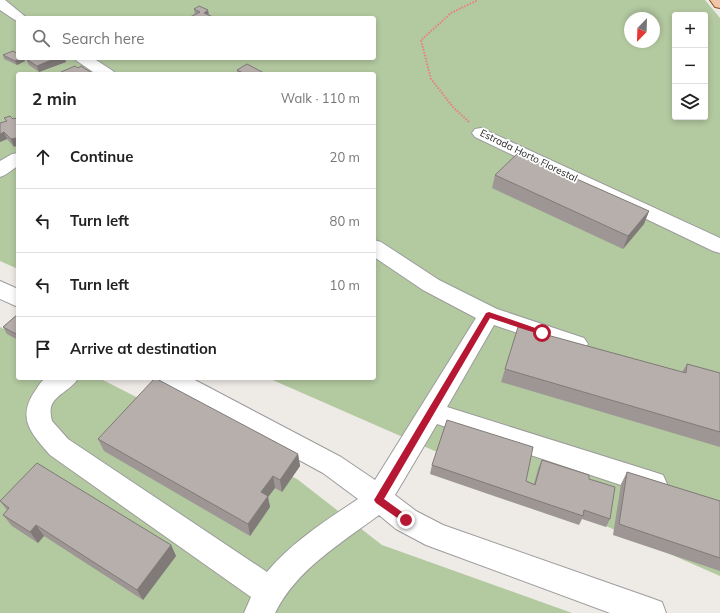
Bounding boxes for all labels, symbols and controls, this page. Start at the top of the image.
north arrow [624,12,660,48]
map controls [672,12,708,120]
button: + [672,12,708,48]
search box [16,16,376,60]
icon: search [30,27,52,49]
text: Search here [62,29,144,48]
button: − [672,48,708,84]
button: layers [672,84,708,120]
text: 2 min [32,88,77,109]
text: Walk · 110 m [281,90,360,106]
street label: Estrada Horto Florestal [478,126,580,185]
icon: ahead [32,146,54,168]
text: Continue [70,147,133,166]
text: 20 m [330,149,360,165]
icon: left [32,210,54,232]
text: Turn left [70,211,129,230]
text: 80 m [330,213,360,229]
icon: left [32,274,54,296]
text: Turn left [70,275,129,294]
text: 10 m [330,277,360,293]
route start [533,324,551,342]
icon: arrive [32,338,54,360]
text: Arrive at destination [70,339,217,358]
route end [397,511,415,529]

